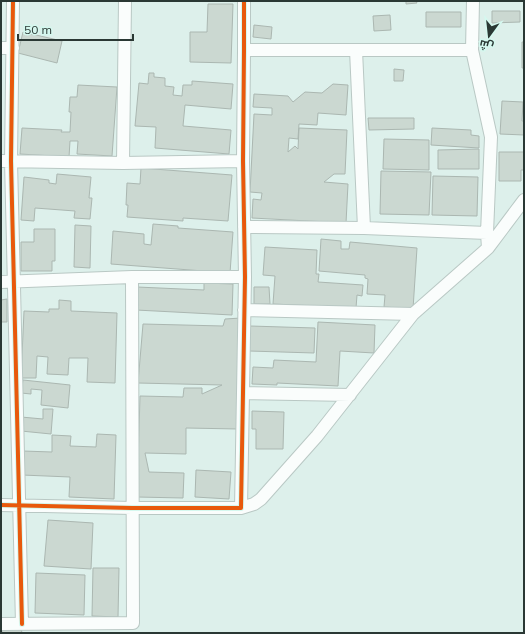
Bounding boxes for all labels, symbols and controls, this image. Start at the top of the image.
scale bar [18,16,133,42]
north arrow [469,16,509,56]
text: 50 m [24,22,52,37]
text: ش [478,37,495,54]

